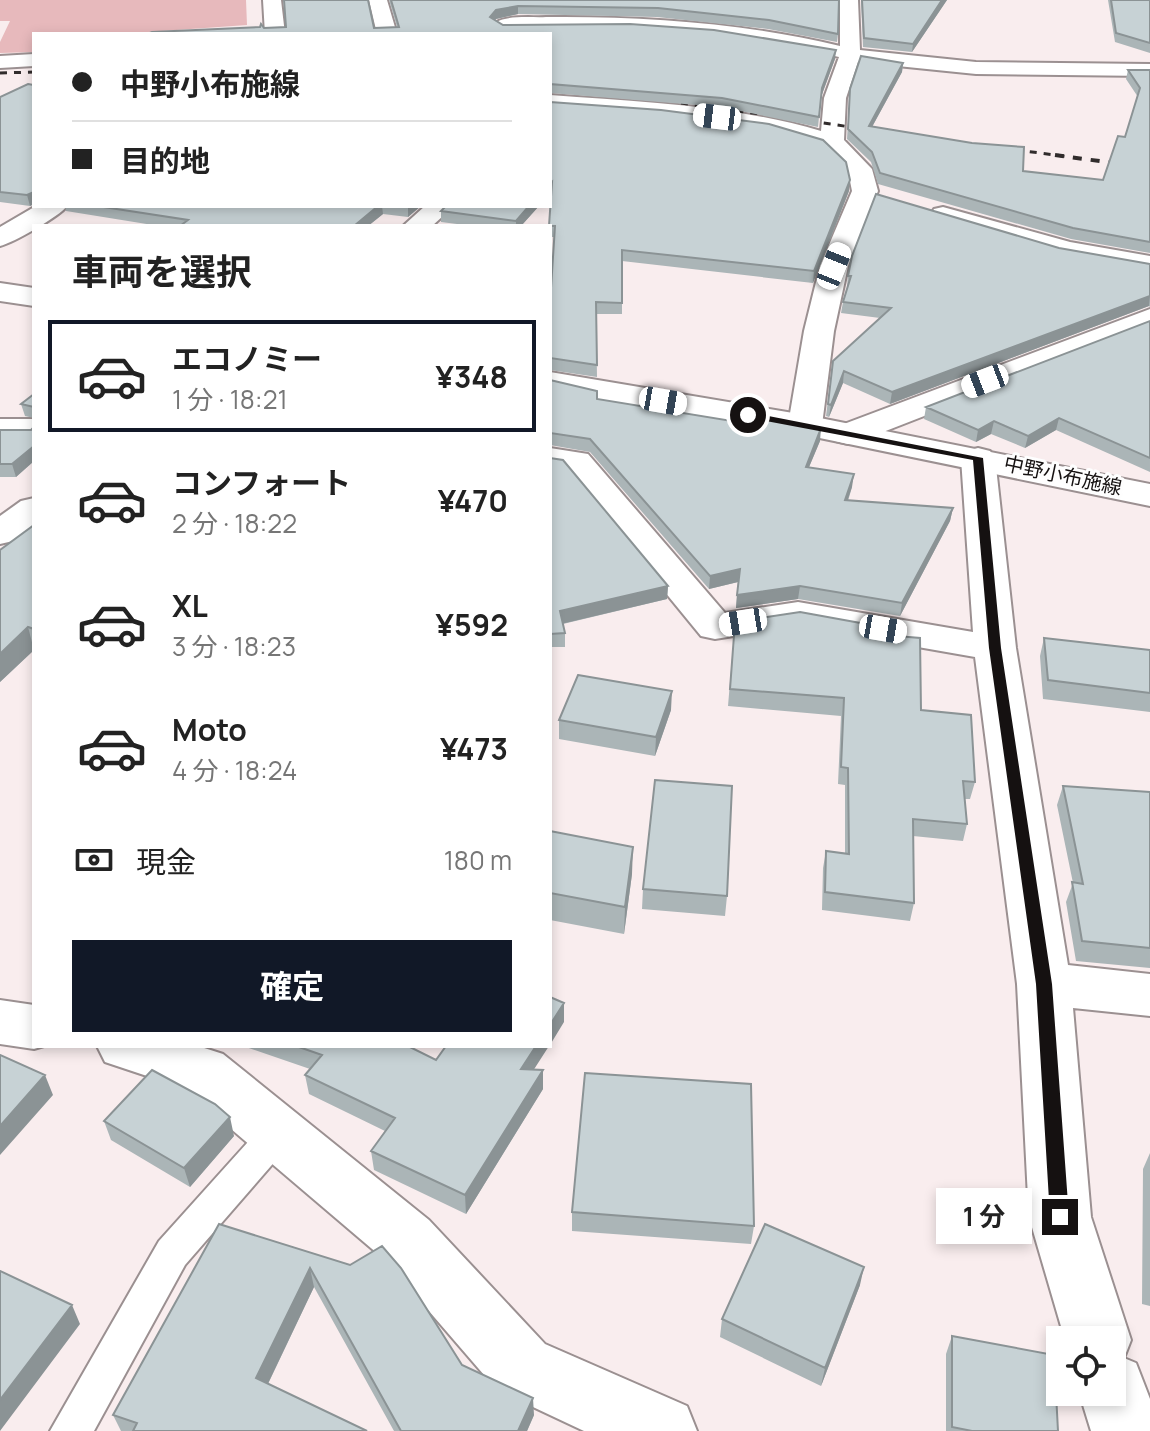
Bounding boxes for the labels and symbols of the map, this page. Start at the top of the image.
car [692,102,742,132]
car [814,239,854,293]
car [958,361,1012,401]
car [637,385,689,417]
route start [730,397,766,433]
street label: 中野小布施線 [1002,449,1124,501]
car [717,606,769,638]
car [857,613,909,645]
callout: 1 分 [936,1189,1032,1245]
route end [1042,1199,1078,1235]

